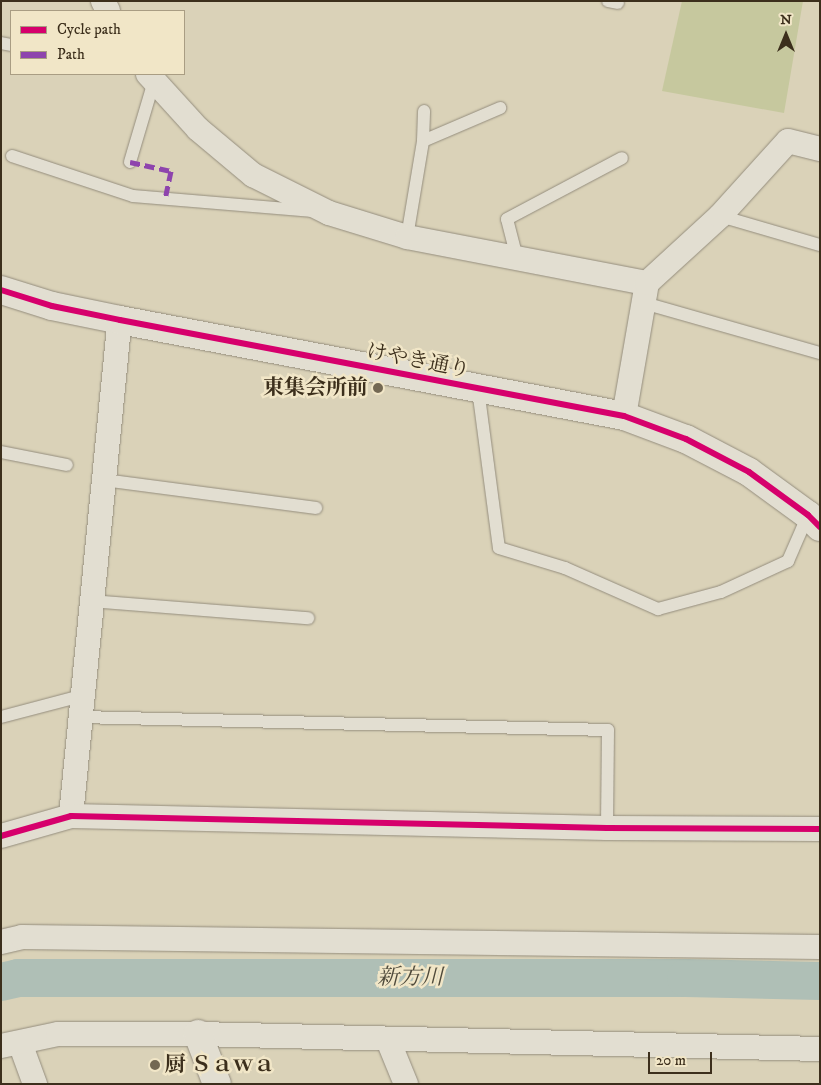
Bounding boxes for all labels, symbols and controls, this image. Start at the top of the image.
legend [10,10,185,75]
north arrow [761,10,811,60]
text: N [780,11,792,29]
text: Cycle path [57,20,121,39]
text: Path [57,45,85,64]
street label: けやき通り [364,339,472,383]
place label: 東集会所前 [263,375,368,401]
marker: 東集会所前 [372,382,384,394]
water label: 新方川 [377,965,443,991]
scale bar [651,1042,715,1074]
text: 20 m [656,1051,686,1070]
place label: 厨 Ｓａｗａ [165,1052,275,1078]
marker: 厨 Ｓａｗａ [149,1059,161,1071]

